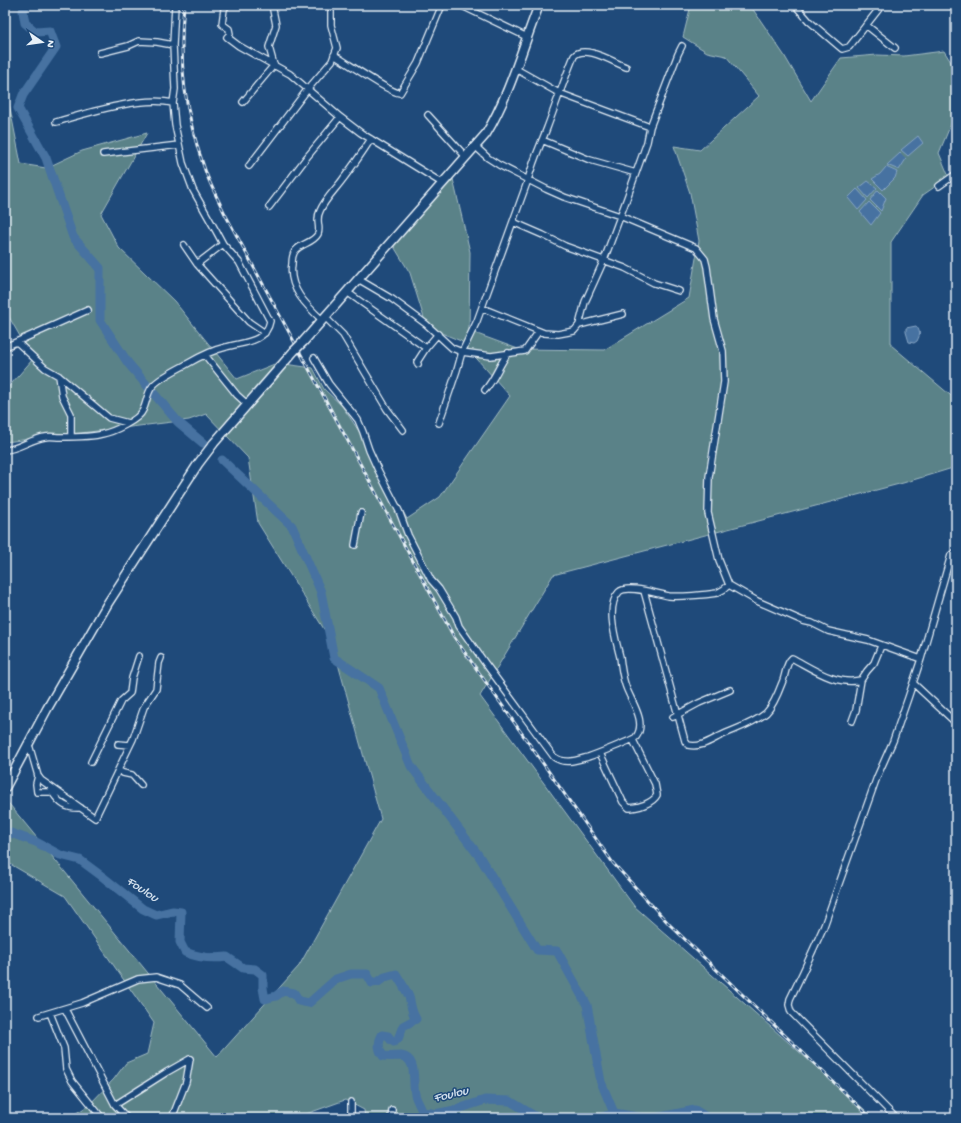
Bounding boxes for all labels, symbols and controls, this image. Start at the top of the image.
north arrow [22,22,62,62]
text: N [43,39,56,49]
water label: Foulou [123,874,162,907]
water label: Foulou [432,1084,471,1106]

